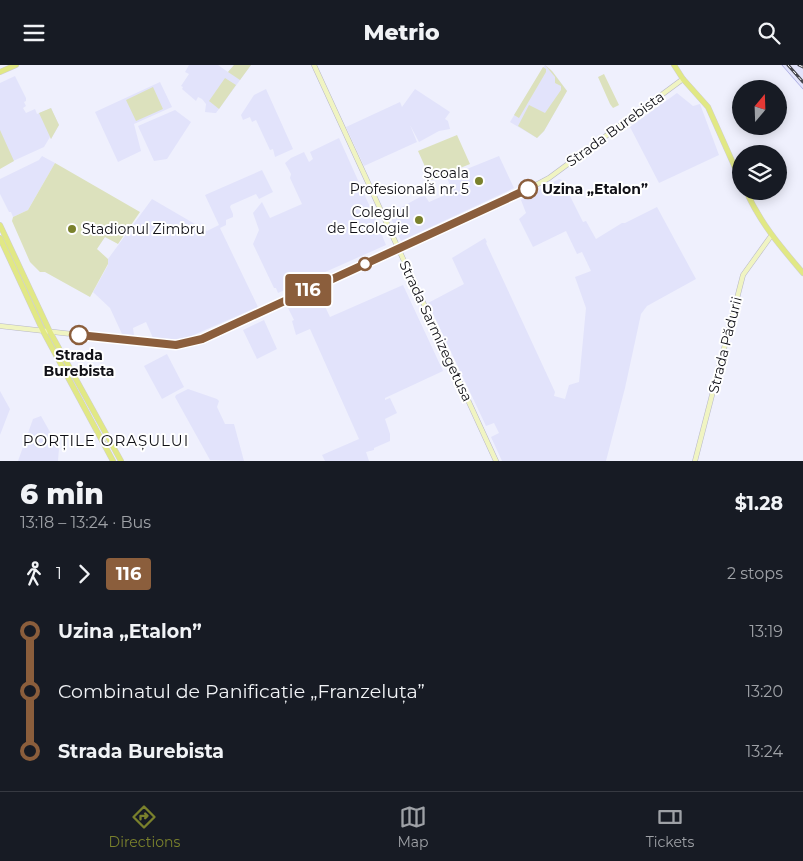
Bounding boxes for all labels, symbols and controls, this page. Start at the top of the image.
icon: menu [20,19,48,47]
text: Metrio [363,19,440,46]
icon: search [755,19,783,47]
north arrow [732,80,788,135]
map controls [732,80,787,200]
street label: Strada Burebista [563,87,667,171]
button: layers [732,145,787,200]
place label: Școala Profesională nr. 5 [350,164,469,198]
marker: Școala Profesională nr. 5 [473,175,485,187]
marker: Uzina „Etalon” [518,179,538,199]
place label: Uzina „Etalon” [542,180,648,198]
place label: Colegiul de Ecologie [327,203,409,237]
marker: Colegiul de Ecologie [413,214,425,226]
place label: Stadionul Zimbru [82,220,205,238]
marker: Stadionul Zimbru [66,223,78,235]
unlabelled marker [358,257,372,271]
street label: Strada Sarmizegetusa [395,258,477,404]
line badge: 116 [279,274,337,306]
text: 116 [295,279,321,301]
street label: Strada Pădurii [704,295,746,395]
marker: Strada Burebista [69,325,89,345]
place label: Strada Burebista [44,346,114,380]
district label: PORȚILE ORAȘULUI [23,431,189,451]
text: 6 min [20,477,104,511]
text: $1.28 [735,492,783,515]
text: 13:18 – 13:24 · Bus [20,513,151,532]
icon: walk [20,560,48,588]
icon: forward [70,560,98,588]
text: 116 [116,563,141,585]
text: 1 [56,564,62,583]
text: 2 stops [727,564,783,583]
text: Uzina „Etalon” [58,620,202,643]
text: 13:19 [749,622,783,641]
text: Combinatul de Panificație „Franzeluța” [58,680,425,703]
text: 13:20 [745,682,783,701]
text: Strada Burebista [58,740,224,763]
text: 13:24 [746,742,783,761]
tab: Directions [109,803,180,851]
tab: Map [397,803,429,851]
tab: Tickets [646,803,694,851]

